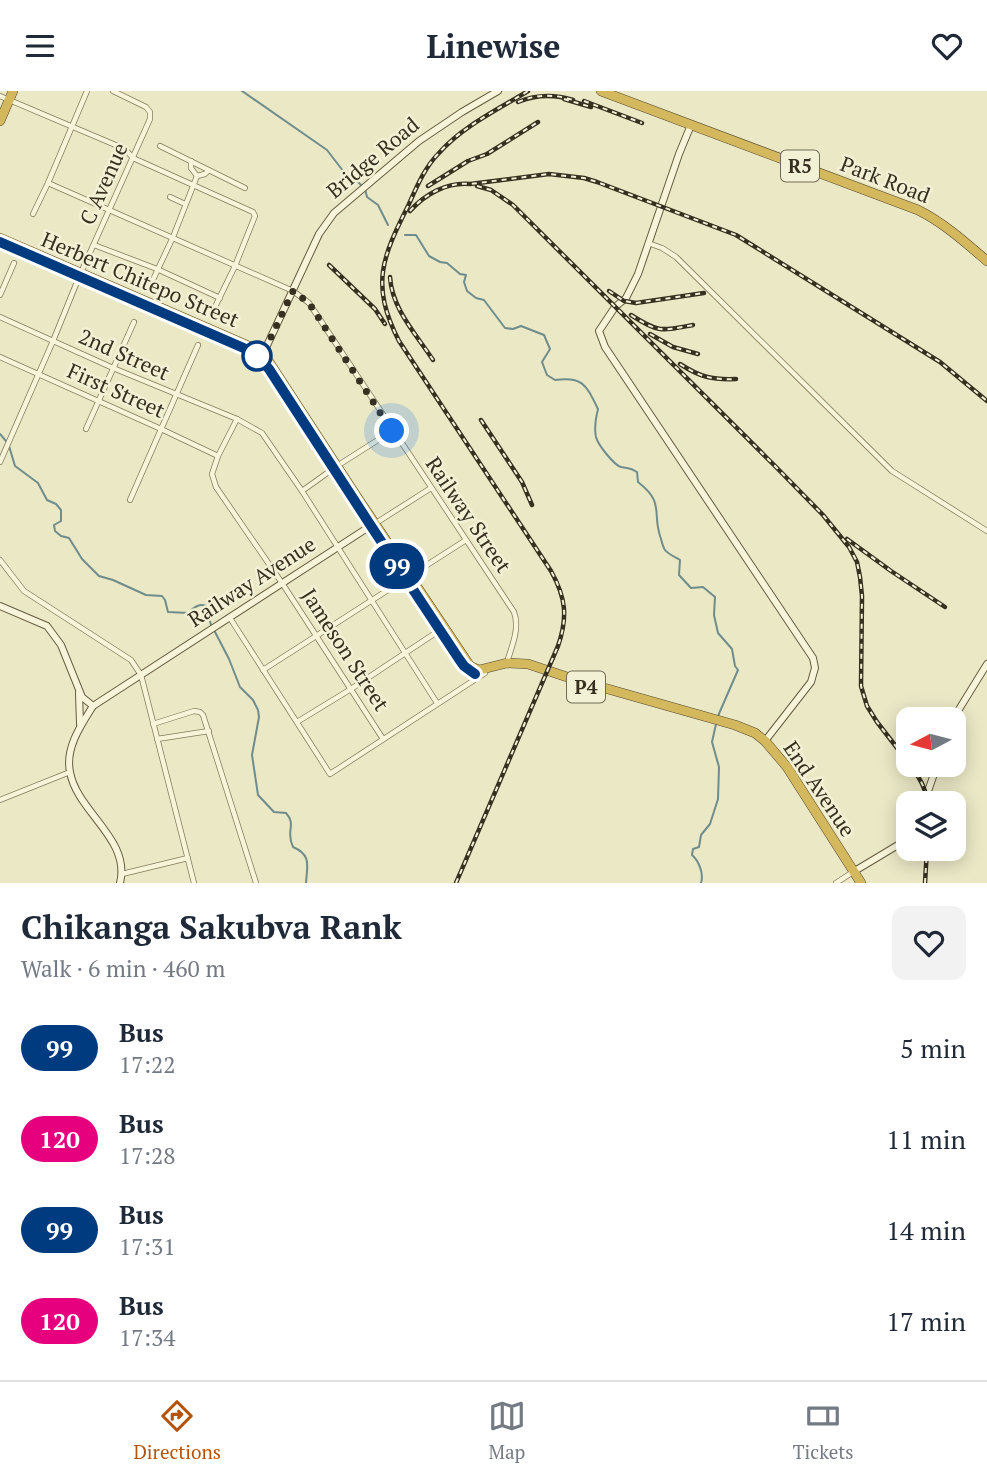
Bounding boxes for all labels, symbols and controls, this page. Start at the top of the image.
text: Linewise [426,25,561,67]
icon: menu [21,27,59,65]
icon: heart [928,27,966,65]
street label: Bridge Road [320,110,425,204]
street label: C Avenue [73,138,134,229]
street label: Park Road [836,149,935,209]
road number: R5 [781,151,819,181]
street label: Herbert Chitepo Street [37,225,244,333]
street label: 2nd Street [75,322,174,387]
unlabelled marker [242,341,272,371]
street label: First Street [63,356,170,424]
your location [374,413,409,448]
street label: Railway Street [420,451,518,578]
street label: Railway Avenue [182,529,321,633]
line badge: 99 [366,543,428,589]
text: 99 [383,550,411,582]
street label: Jameson Street [296,583,396,716]
road number: P4 [567,671,605,702]
north arrow [896,707,966,777]
map controls [896,707,966,861]
street label: End Avenue [778,735,862,842]
button: layers [896,791,966,861]
text: Chikanga Sakubva Rank [21,905,402,948]
button: heart [892,906,966,980]
text: Walk · 6 min · 460 m [21,953,225,984]
text: Bus [119,1015,164,1049]
text: 5 min [900,1031,966,1065]
text: 99 [46,1032,73,1064]
text: 17:22 [119,1049,176,1080]
text: Bus [119,1106,164,1140]
text: 11 min [886,1122,966,1156]
text: 120 [39,1123,80,1155]
text: 17:28 [119,1140,176,1171]
text: Bus [119,1197,164,1231]
text: 14 min [886,1213,966,1247]
text: 99 [46,1214,73,1246]
text: 17:31 [119,1231,176,1262]
text: Bus [119,1288,164,1322]
text: 17 min [886,1304,966,1338]
text: 120 [39,1305,80,1337]
text: 17:34 [119,1322,176,1353]
tab: Directions [133,1397,221,1464]
tab: Map [488,1397,526,1464]
tab: Tickets [793,1397,854,1464]

